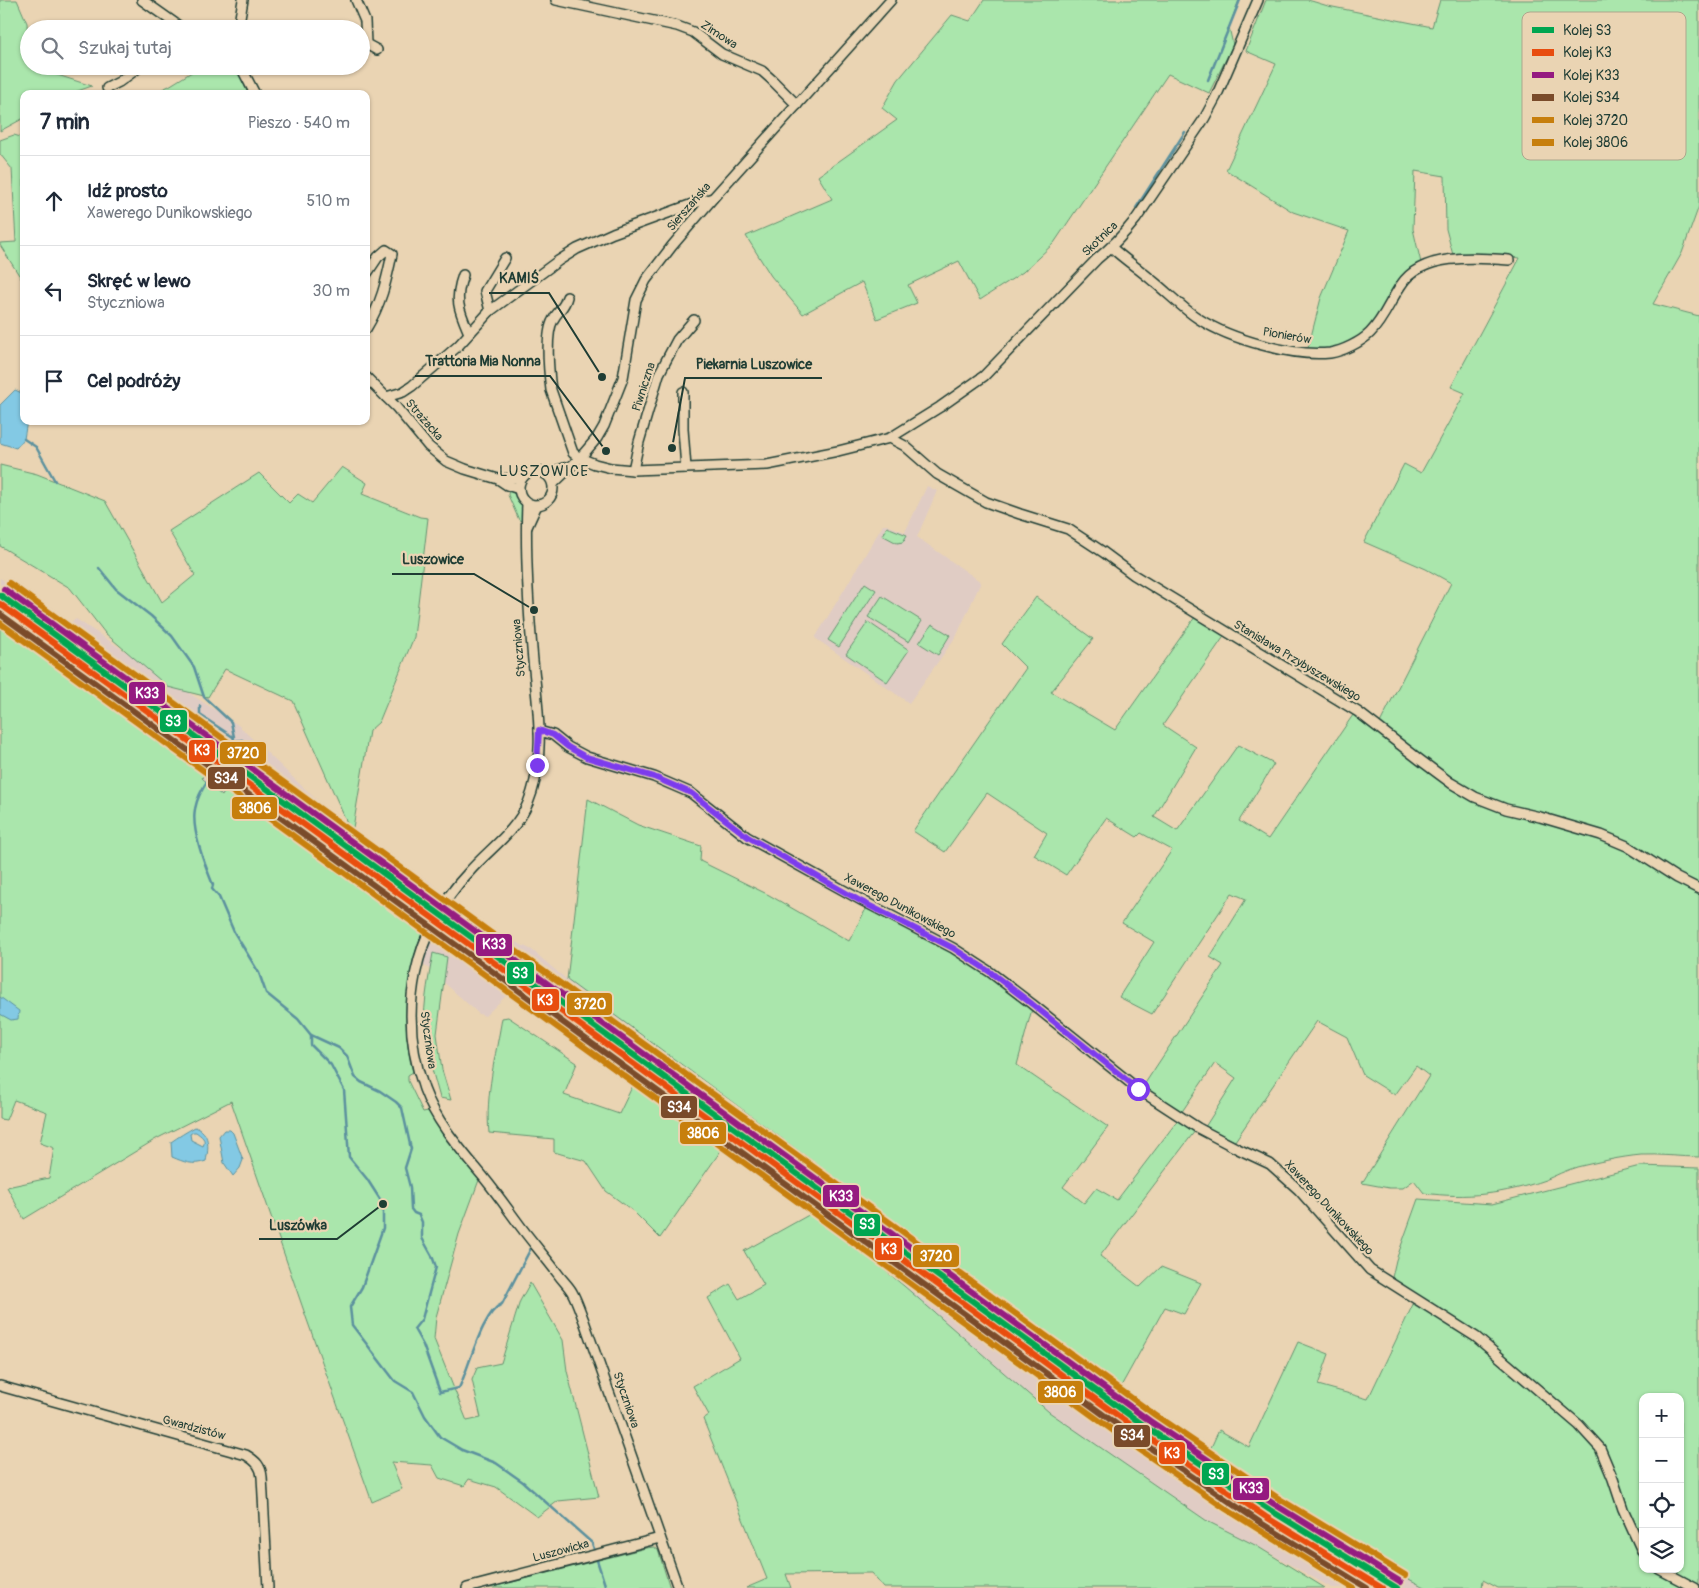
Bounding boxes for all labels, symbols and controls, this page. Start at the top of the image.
legend [1522,12,1686,160]
street label: Zimowa [698,18,740,53]
search box [20,20,370,75]
text: Kolej S3 [1563,22,1612,39]
icon: search [38,34,66,62]
text: Szukaj tutaj [78,36,172,60]
text: Kolej K3 [1563,44,1612,61]
text: Kolej K33 [1563,67,1620,84]
text: Kolej S34 [1563,89,1620,106]
text: 7 min [40,109,90,136]
text: Kolej 3720 [1563,112,1628,129]
text: Pieszo · 540 m [248,113,350,133]
text: Kolej 3806 [1563,134,1628,151]
text: Idź prosto [87,179,168,203]
street label: Sierszańska [664,179,714,234]
icon: ahead [40,187,68,215]
text: 510 m [306,191,350,211]
text: Xawerego Dunikowskiego [87,203,252,223]
street label: Skotnica [1079,218,1121,260]
callout: KAMIŚ [489,264,549,293]
text: Skręć w lewo [87,269,191,293]
text: KAMIŚ [499,269,539,287]
icon: left [40,277,68,305]
text: 30 m [312,281,350,301]
text: Styczniowa [87,293,165,313]
street label: Pionierów [1262,324,1312,348]
callout: Trattoria Mia Nonna [415,347,550,376]
callout: Piekarnia Luszowice [685,349,822,378]
text: Trattoria Mia Nonna [424,353,541,370]
text: Piekarnia Luszowice [696,356,813,373]
street label: Piwniczna [629,360,659,413]
icon: arrive [40,367,68,395]
text: Cel podróży [87,369,180,393]
street label: Strażacka [402,396,446,444]
district label: LUSZOWICE [499,462,589,481]
callout: Luszowice [392,545,474,574]
text: Luszowice [402,551,465,568]
street label: Stanisława Przybyszewskiego [1231,617,1364,705]
street label: Styczniowa [509,618,529,678]
line badge: K33 [128,681,166,705]
text: K33 [135,685,159,702]
line badge: S3 [159,709,188,733]
text: S3 [165,713,181,730]
line badge: K3 [188,739,216,763]
line badge: 3720 [219,741,267,765]
text: K3 [194,742,210,759]
text: 3720 [227,745,260,762]
route end [526,754,549,777]
line badge: S34 [207,766,246,790]
text: S34 [214,770,239,787]
line badge: 3806 [231,796,278,820]
text: 3806 [239,800,271,817]
street label: Xawerego Dunikowskiego [842,870,959,942]
line badge: K33 [475,933,513,957]
text: K33 [482,936,506,953]
line badge: S3 [506,961,535,985]
text: S3 [512,965,528,982]
line badge: K3 [531,988,560,1012]
text: K3 [537,992,553,1009]
line badge: 3720 [566,992,613,1016]
text: 3720 [574,996,607,1013]
street label: Styczniowa [417,1010,440,1070]
route start [1127,1078,1150,1101]
line badge: S34 [660,1095,698,1119]
text: S34 [667,1099,692,1116]
line badge: 3806 [679,1121,727,1145]
text: 3806 [687,1125,719,1142]
street label: Xawerego Dunikowskiego [1281,1158,1377,1259]
line badge: K33 [822,1184,860,1208]
text: K33 [829,1188,853,1205]
callout: Luszówka [259,1210,337,1239]
line badge: S3 [853,1213,881,1237]
text: S3 [859,1216,875,1233]
text: Luszówka [269,1217,327,1234]
line badge: K3 [874,1237,903,1261]
text: K3 [881,1241,897,1258]
line badge: 3720 [912,1244,960,1268]
text: 3720 [920,1248,953,1265]
street label: Styczniowa [609,1370,643,1430]
line badge: 3806 [1037,1380,1084,1404]
text: 3806 [1044,1384,1076,1401]
map controls [1639,1393,1684,1573]
button: + [1639,1393,1684,1438]
street label: Gwardzistów [161,1412,227,1444]
line badge: S34 [1113,1424,1151,1448]
text: S34 [1120,1427,1145,1444]
button: − [1639,1438,1684,1483]
line badge: K3 [1158,1441,1186,1465]
text: K3 [1164,1445,1180,1462]
line badge: S3 [1201,1462,1230,1486]
text: S3 [1208,1466,1224,1483]
line badge: K33 [1232,1477,1270,1501]
text: K33 [1239,1480,1263,1497]
button: locate [1639,1483,1684,1528]
button: layers [1639,1528,1684,1573]
street label: Luszowicka [531,1536,591,1566]

